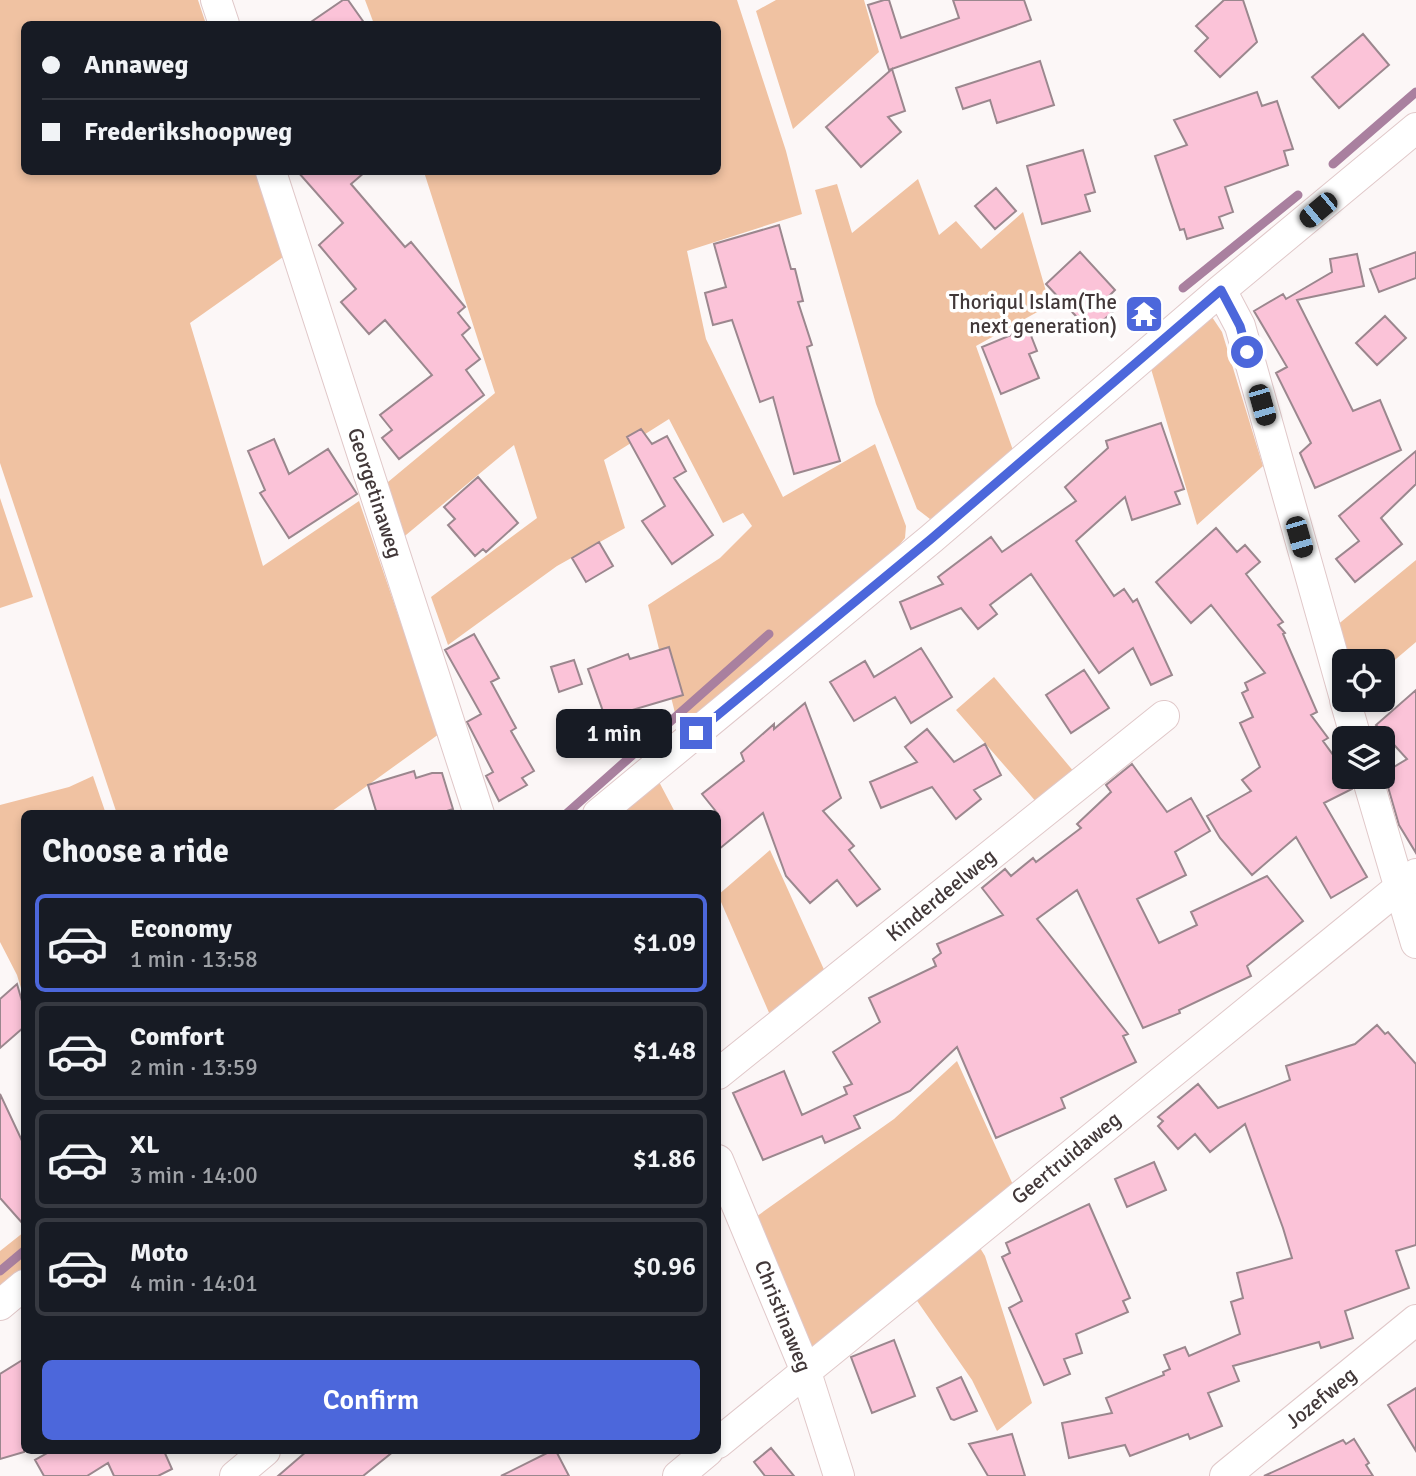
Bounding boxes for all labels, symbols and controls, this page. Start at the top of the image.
text: Annaweg [84,49,188,81]
text: Frederikshoopweg [84,116,292,148]
car [1296,188,1341,232]
place label: Thoriqul Islam(The next generation) [949,289,1117,339]
temple icon: Thoriqul Islam(The next generation) [1123,293,1165,335]
route start [1231,336,1263,368]
car [1247,382,1278,428]
street label: Georgetinaweg [342,424,408,562]
car [1284,514,1315,560]
map controls [1332,649,1395,789]
button: locate [1332,649,1395,712]
callout: 1 min [556,708,672,758]
route end [680,717,712,749]
text: 1 min [586,719,642,748]
button: layers [1332,726,1395,789]
text: Choose a ride [42,832,229,871]
street label: Kinderdeelweg [881,843,1001,947]
icon: car [46,912,109,975]
text: Economy [130,913,232,945]
text: $1.09 [633,927,696,959]
text: 1 min · 13:58 [130,945,258,974]
icon: car [46,1020,109,1083]
text: Comfort [130,1021,224,1053]
text: $1.48 [633,1035,696,1067]
text: 2 min · 13:59 [130,1053,258,1082]
street label: Geertruidaweg [1006,1106,1126,1210]
icon: car [46,1128,109,1191]
text: XL [130,1129,160,1161]
text: $1.86 [633,1143,696,1175]
text: 3 min · 14:00 [130,1161,258,1190]
icon: car [46,1236,109,1299]
text: Moto [130,1237,188,1269]
text: $0.96 [633,1251,696,1283]
street label: Christinaweg [749,1256,817,1376]
text: 4 min · 14:01 [130,1269,258,1298]
button: Confirm [42,1360,700,1440]
street label: Jozefweg [1280,1362,1362,1434]

